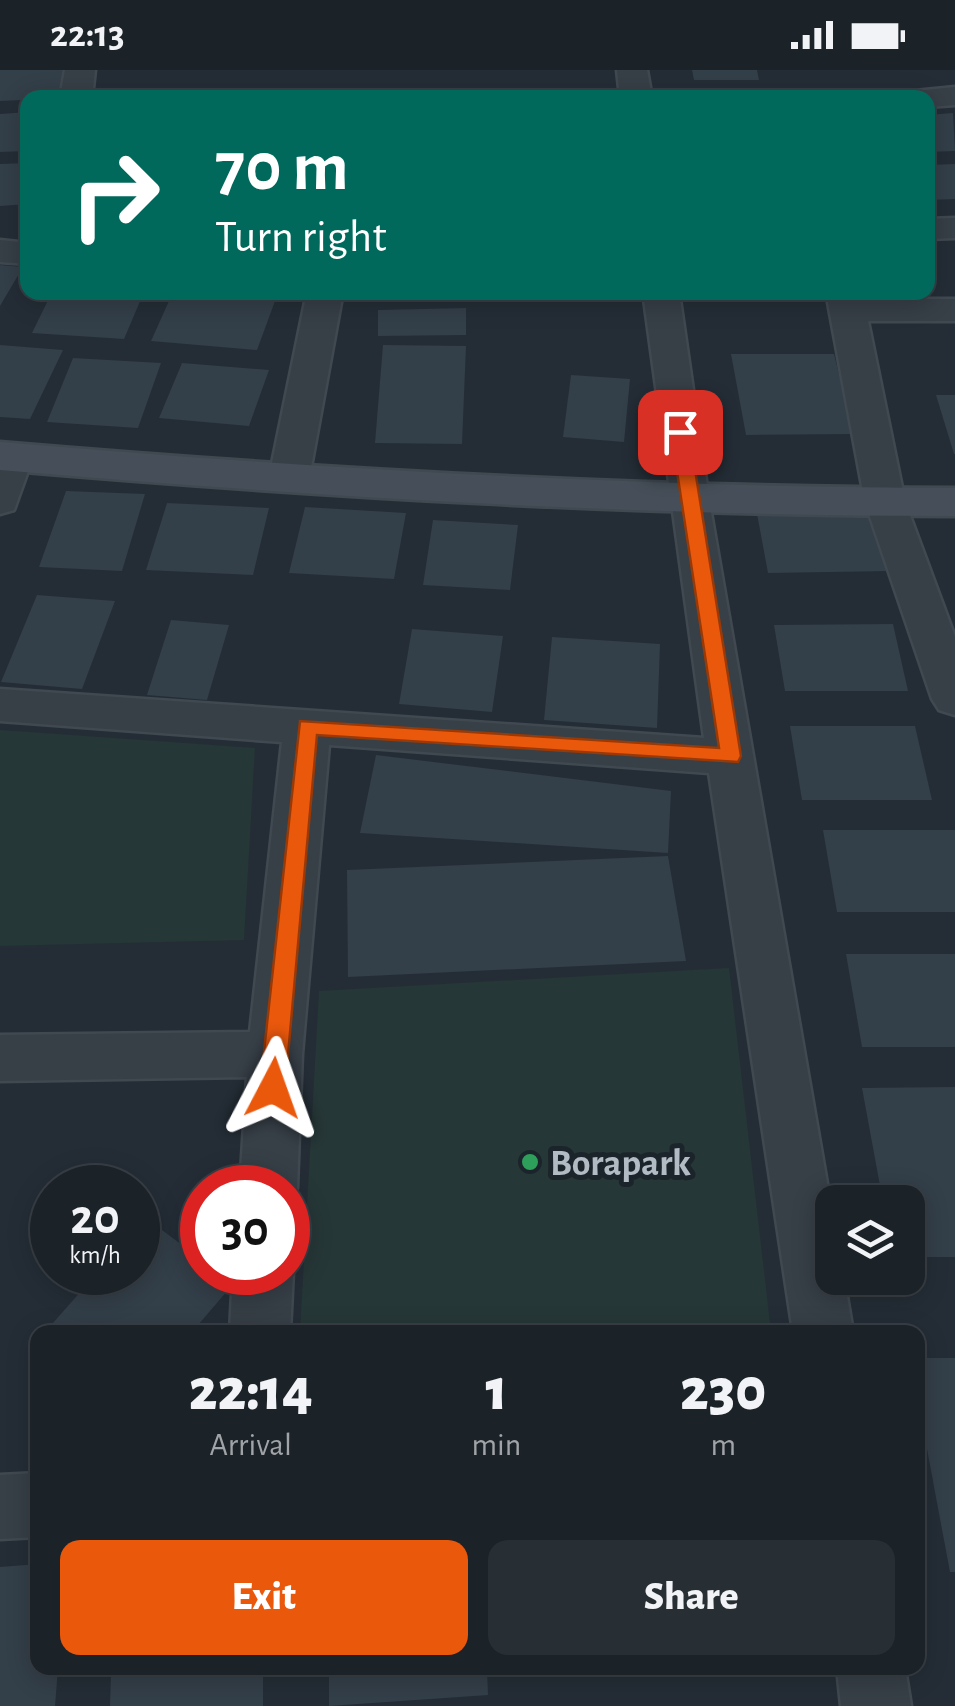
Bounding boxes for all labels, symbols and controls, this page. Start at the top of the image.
text: 22:13 [50,16,125,54]
icon: right [50,130,180,260]
text: 70 m [215,133,349,203]
text: Turn right [215,215,387,260]
pin [638,390,723,475]
icon: arrive [653,405,708,460]
position arrow [221,1036,325,1140]
place label: Borapark [550,1145,691,1183]
marker: Borapark [519,1151,541,1173]
speed limit sign: 30 [180,1165,310,1295]
map controls [815,1185,925,1295]
button: layers [815,1185,925,1295]
text: 20 [70,1193,120,1243]
text: km/h [69,1243,121,1268]
text: 22:14 [189,1361,313,1421]
text: 1 [485,1361,507,1421]
text: 230 [680,1361,766,1421]
text: Arrival [210,1429,292,1461]
text: min [472,1429,521,1461]
text: m [710,1429,736,1461]
button: Exit [60,1540,468,1655]
button: Share [488,1540,895,1655]

